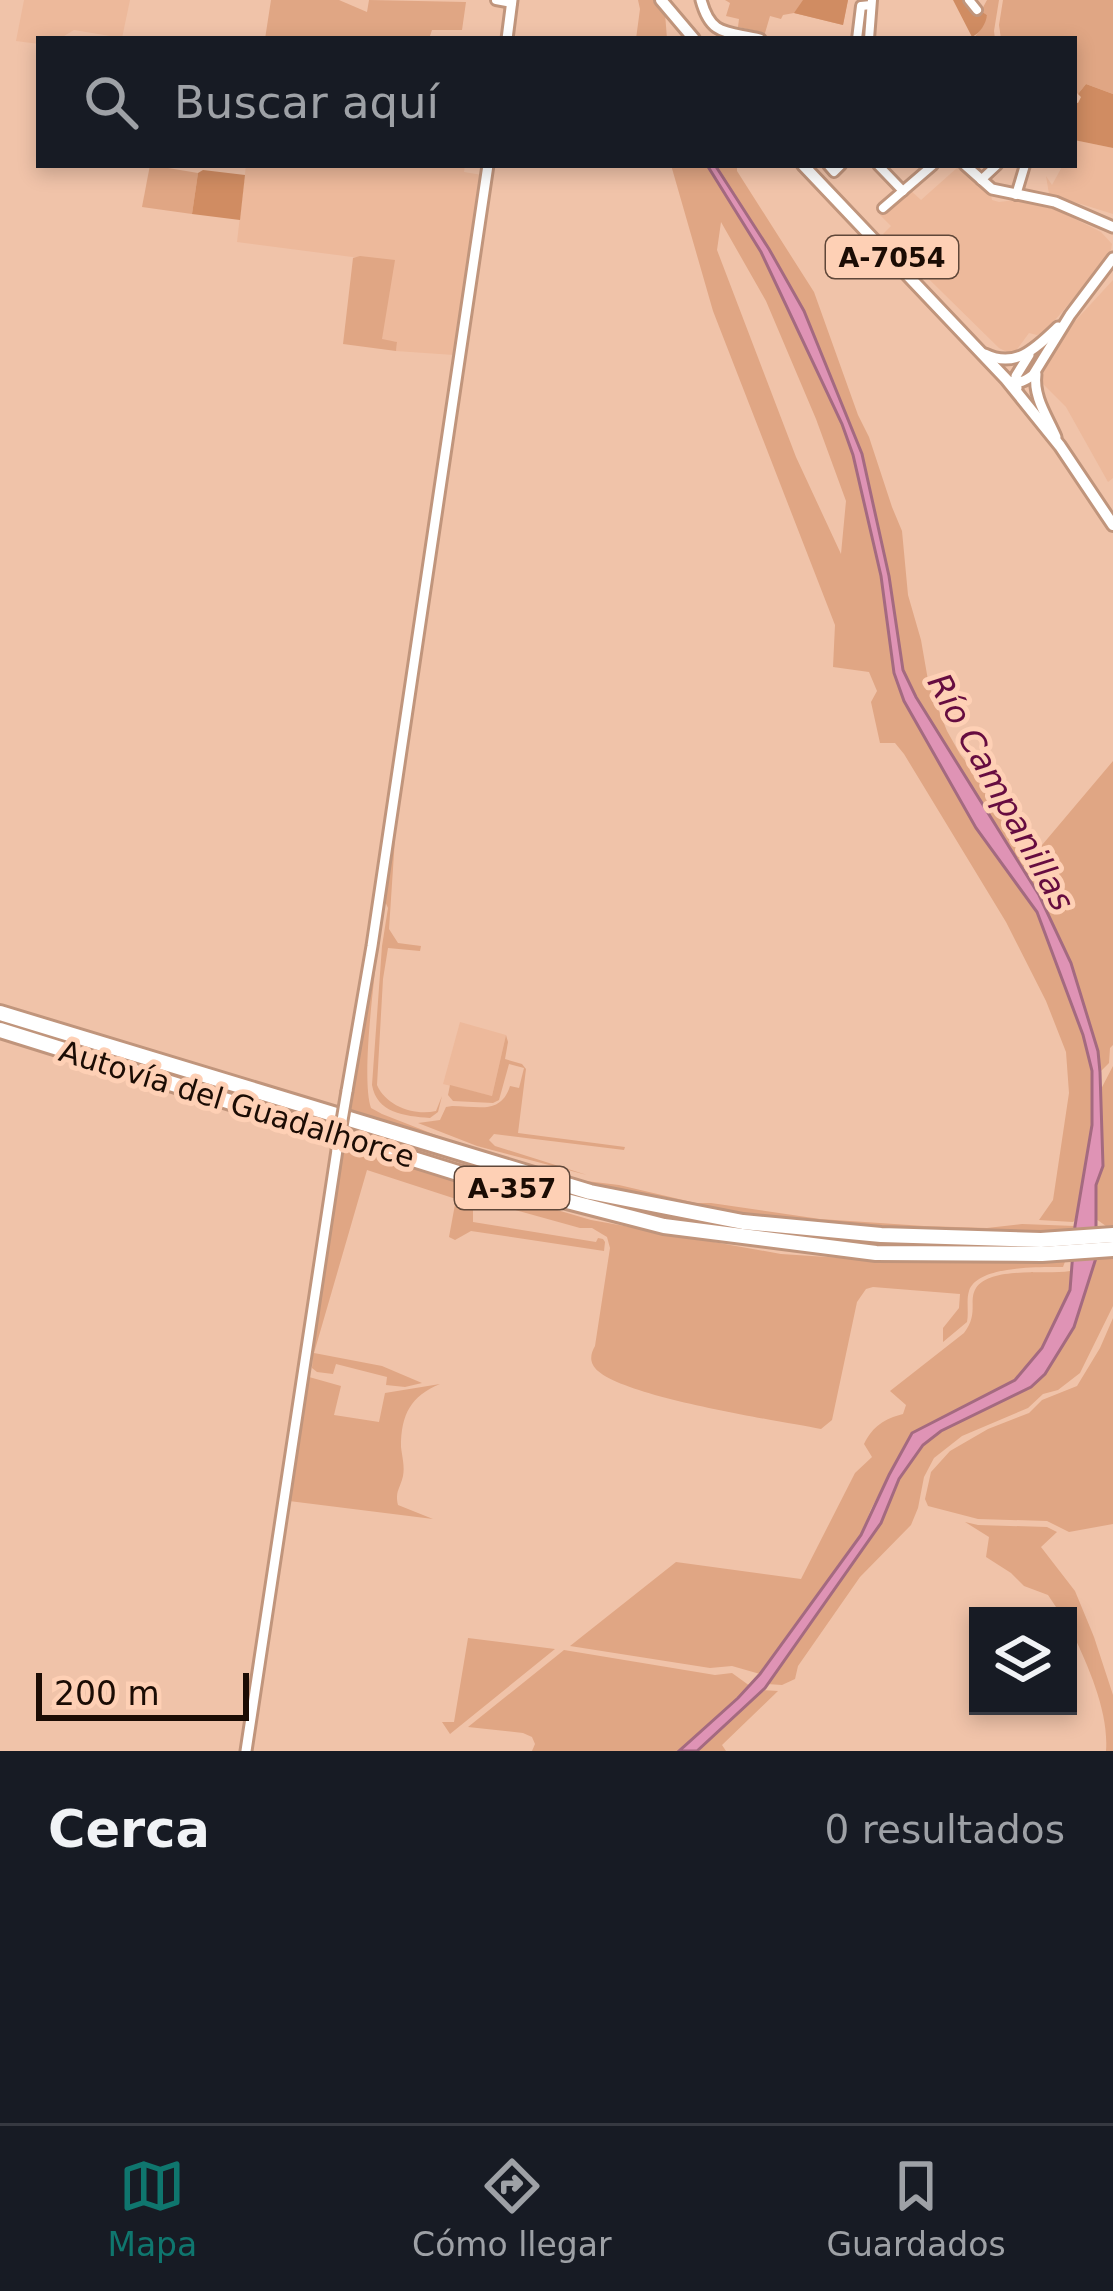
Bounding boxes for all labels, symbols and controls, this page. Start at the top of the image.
search box [36,36,1077,168]
icon: search [78,69,144,135]
text: Buscar aquí [174,76,439,129]
road number: A-7054 [826,236,958,278]
water label: Río Campanillas [920,667,1082,917]
street label: Autovía del Guadalhorce [55,1033,419,1175]
road number: A-357 [455,1167,569,1209]
map controls [969,1607,1077,1715]
button: layers [969,1607,1077,1715]
scale bar [36,1667,249,1720]
text: 200 m [54,1674,160,1713]
text: Cerca [48,1800,210,1859]
text: 0 resultados [825,1807,1065,1852]
tab: Mapa [107,2153,197,2264]
tab: Cómo llegar [412,2153,612,2264]
tab: Guardados [826,2153,1006,2264]

